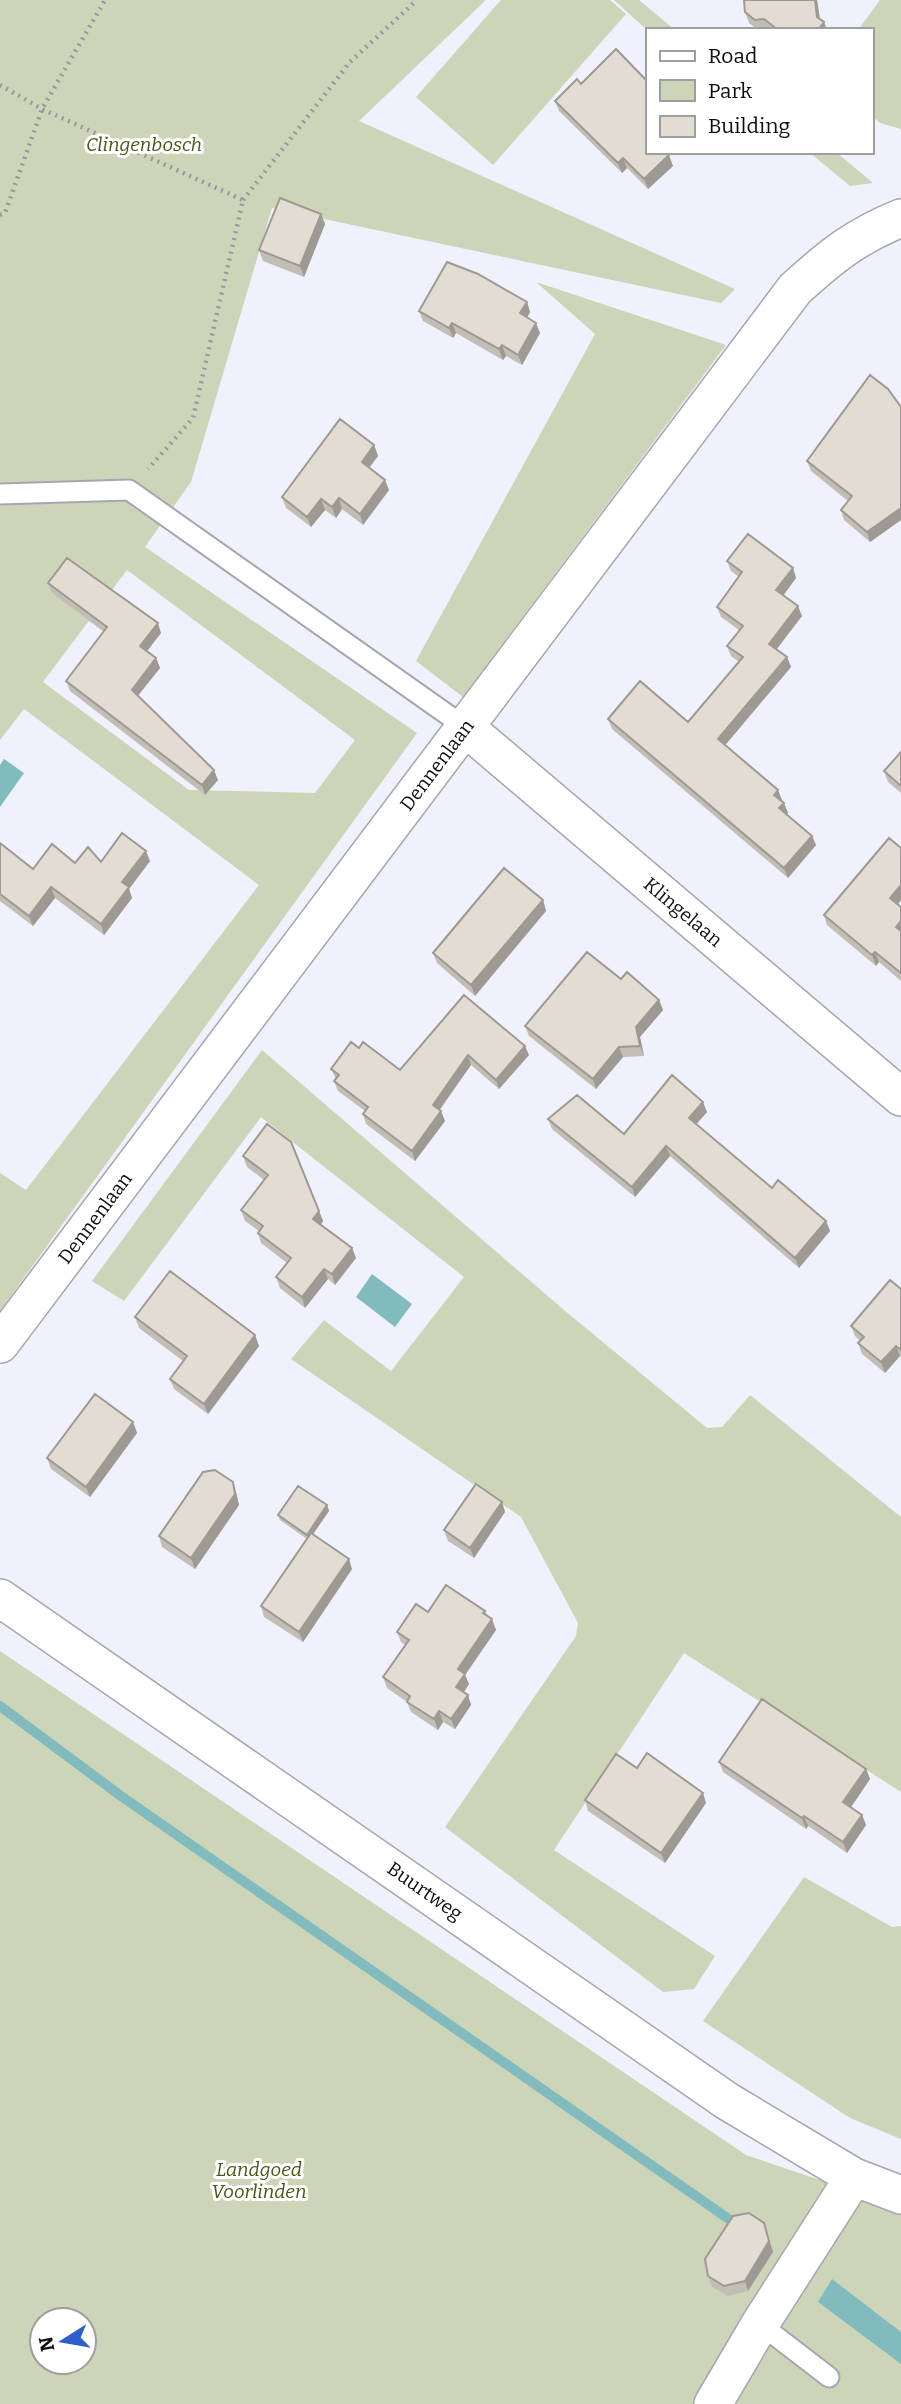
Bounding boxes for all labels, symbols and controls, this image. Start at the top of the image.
legend [646,28,873,154]
text: Road [708,43,757,69]
text: Park [708,78,752,104]
text: Building [708,113,791,139]
park label: Clingenbosch [86,133,202,156]
street label: Dennenlaan [395,715,479,815]
street label: Klingelaan [639,873,727,951]
street label: Dennenlaan [53,1168,137,1268]
street label: Buurtweg [383,1857,467,1925]
park label: Landgoed Voorlinden [212,2158,306,2203]
north arrow [28,2306,98,2376]
text: N [34,2334,59,2354]

